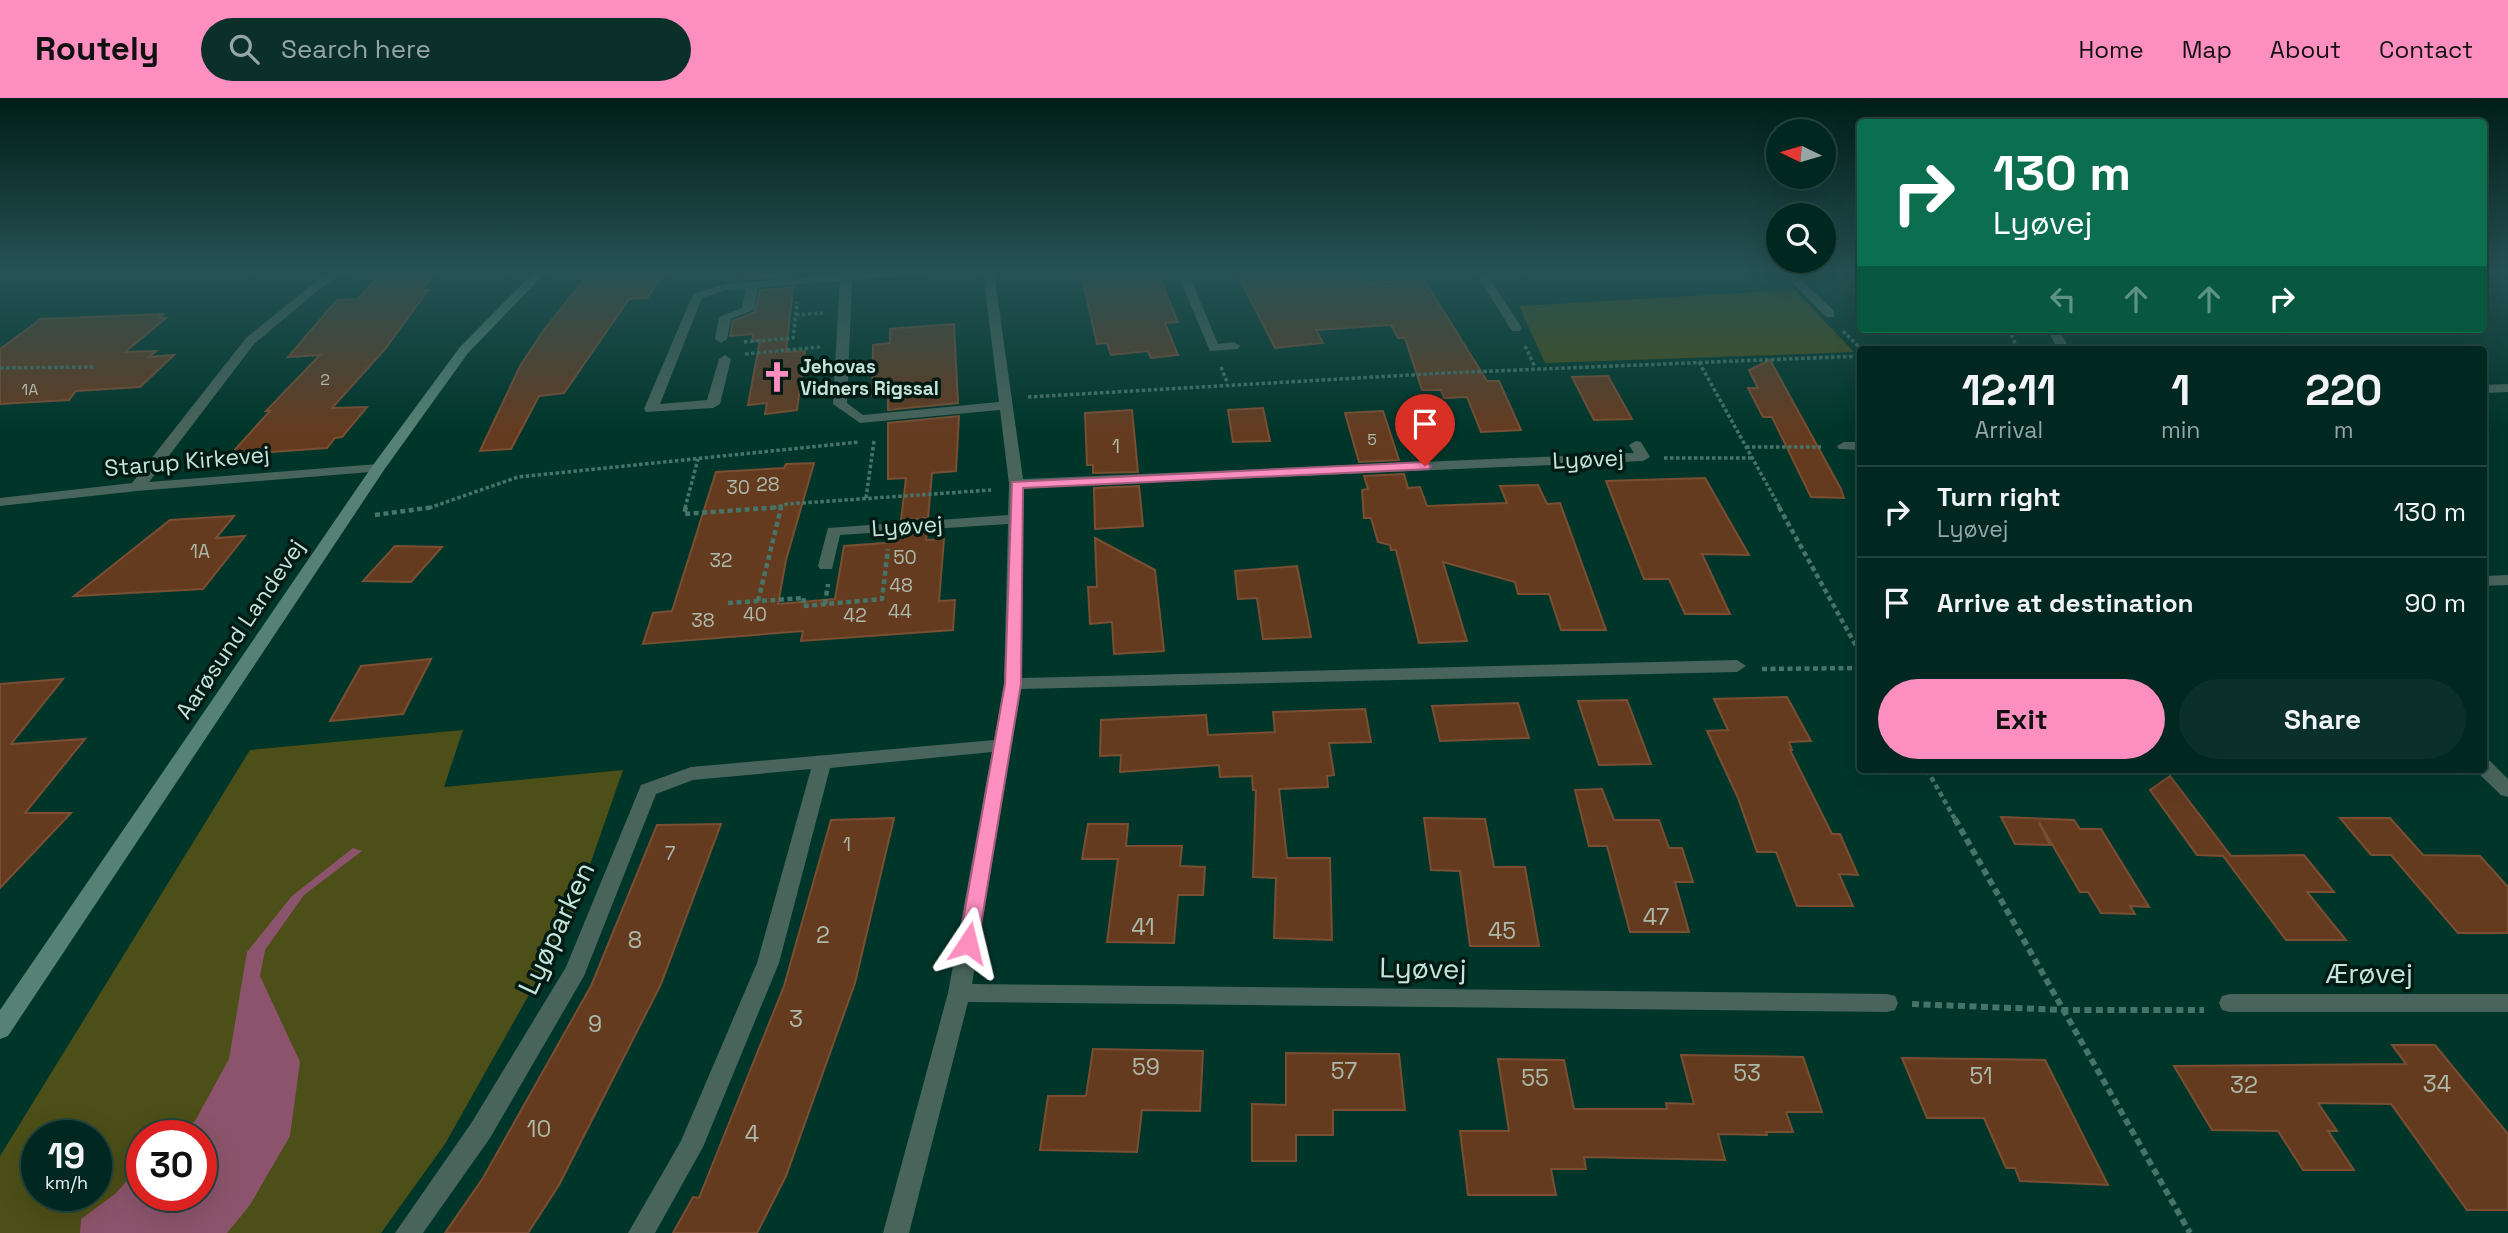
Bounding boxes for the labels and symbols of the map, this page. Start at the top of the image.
north arrow [1766,119,1836,189]
place label: Jehovas Vidners Rigssal [800,354,939,401]
church icon: Jehovas Vidners Rigssal [760,360,794,394]
house number: 2 [320,369,330,390]
house number: 1A [22,379,38,400]
pin [1395,394,1455,466]
house number: 5 [1367,429,1377,450]
house number: 1 [1112,434,1120,459]
street label: Starup Kirkevej [103,439,271,483]
street label: Lyøvej [1552,442,1624,476]
house number: 28 [756,472,780,497]
house number: 30 [726,475,750,500]
street label: Lyøvej [870,509,944,543]
street label: Aarøsund Landevej [169,533,311,725]
house number: 1A [190,539,210,564]
house number: 50 [893,545,917,570]
house number: 32 [710,548,732,573]
house number: 48 [889,573,913,598]
house number: 44 [888,599,912,624]
house number: 40 [743,602,767,627]
house number: 42 [843,603,867,628]
house number: 38 [691,608,715,633]
house number: 1 [843,832,851,857]
house number: 7 [665,841,676,866]
street label: Lyøparken [510,856,602,1000]
house number: 47 [1643,902,1669,932]
position arrow [931,906,1005,980]
house number: 41 [1131,912,1155,942]
house number: 45 [1488,916,1516,946]
house number: 2 [816,920,830,950]
house number: 8 [628,925,642,955]
street label: Lyøvej [1379,949,1467,987]
street label: Ærøvej [2325,955,2413,991]
house number: 3 [789,1004,803,1034]
house number: 9 [588,1009,602,1039]
house number: 59 [1132,1052,1160,1082]
house number: 57 [1331,1056,1357,1086]
house number: 53 [1733,1058,1761,1088]
house number: 51 [1969,1061,1993,1091]
house number: 55 [1521,1063,1549,1093]
house number: 34 [2423,1069,2451,1099]
house number: 32 [2230,1070,2258,1100]
house number: 10 [527,1114,551,1144]
house number: 4 [745,1119,759,1149]
speed limit sign: 30 [126,1120,217,1211]

